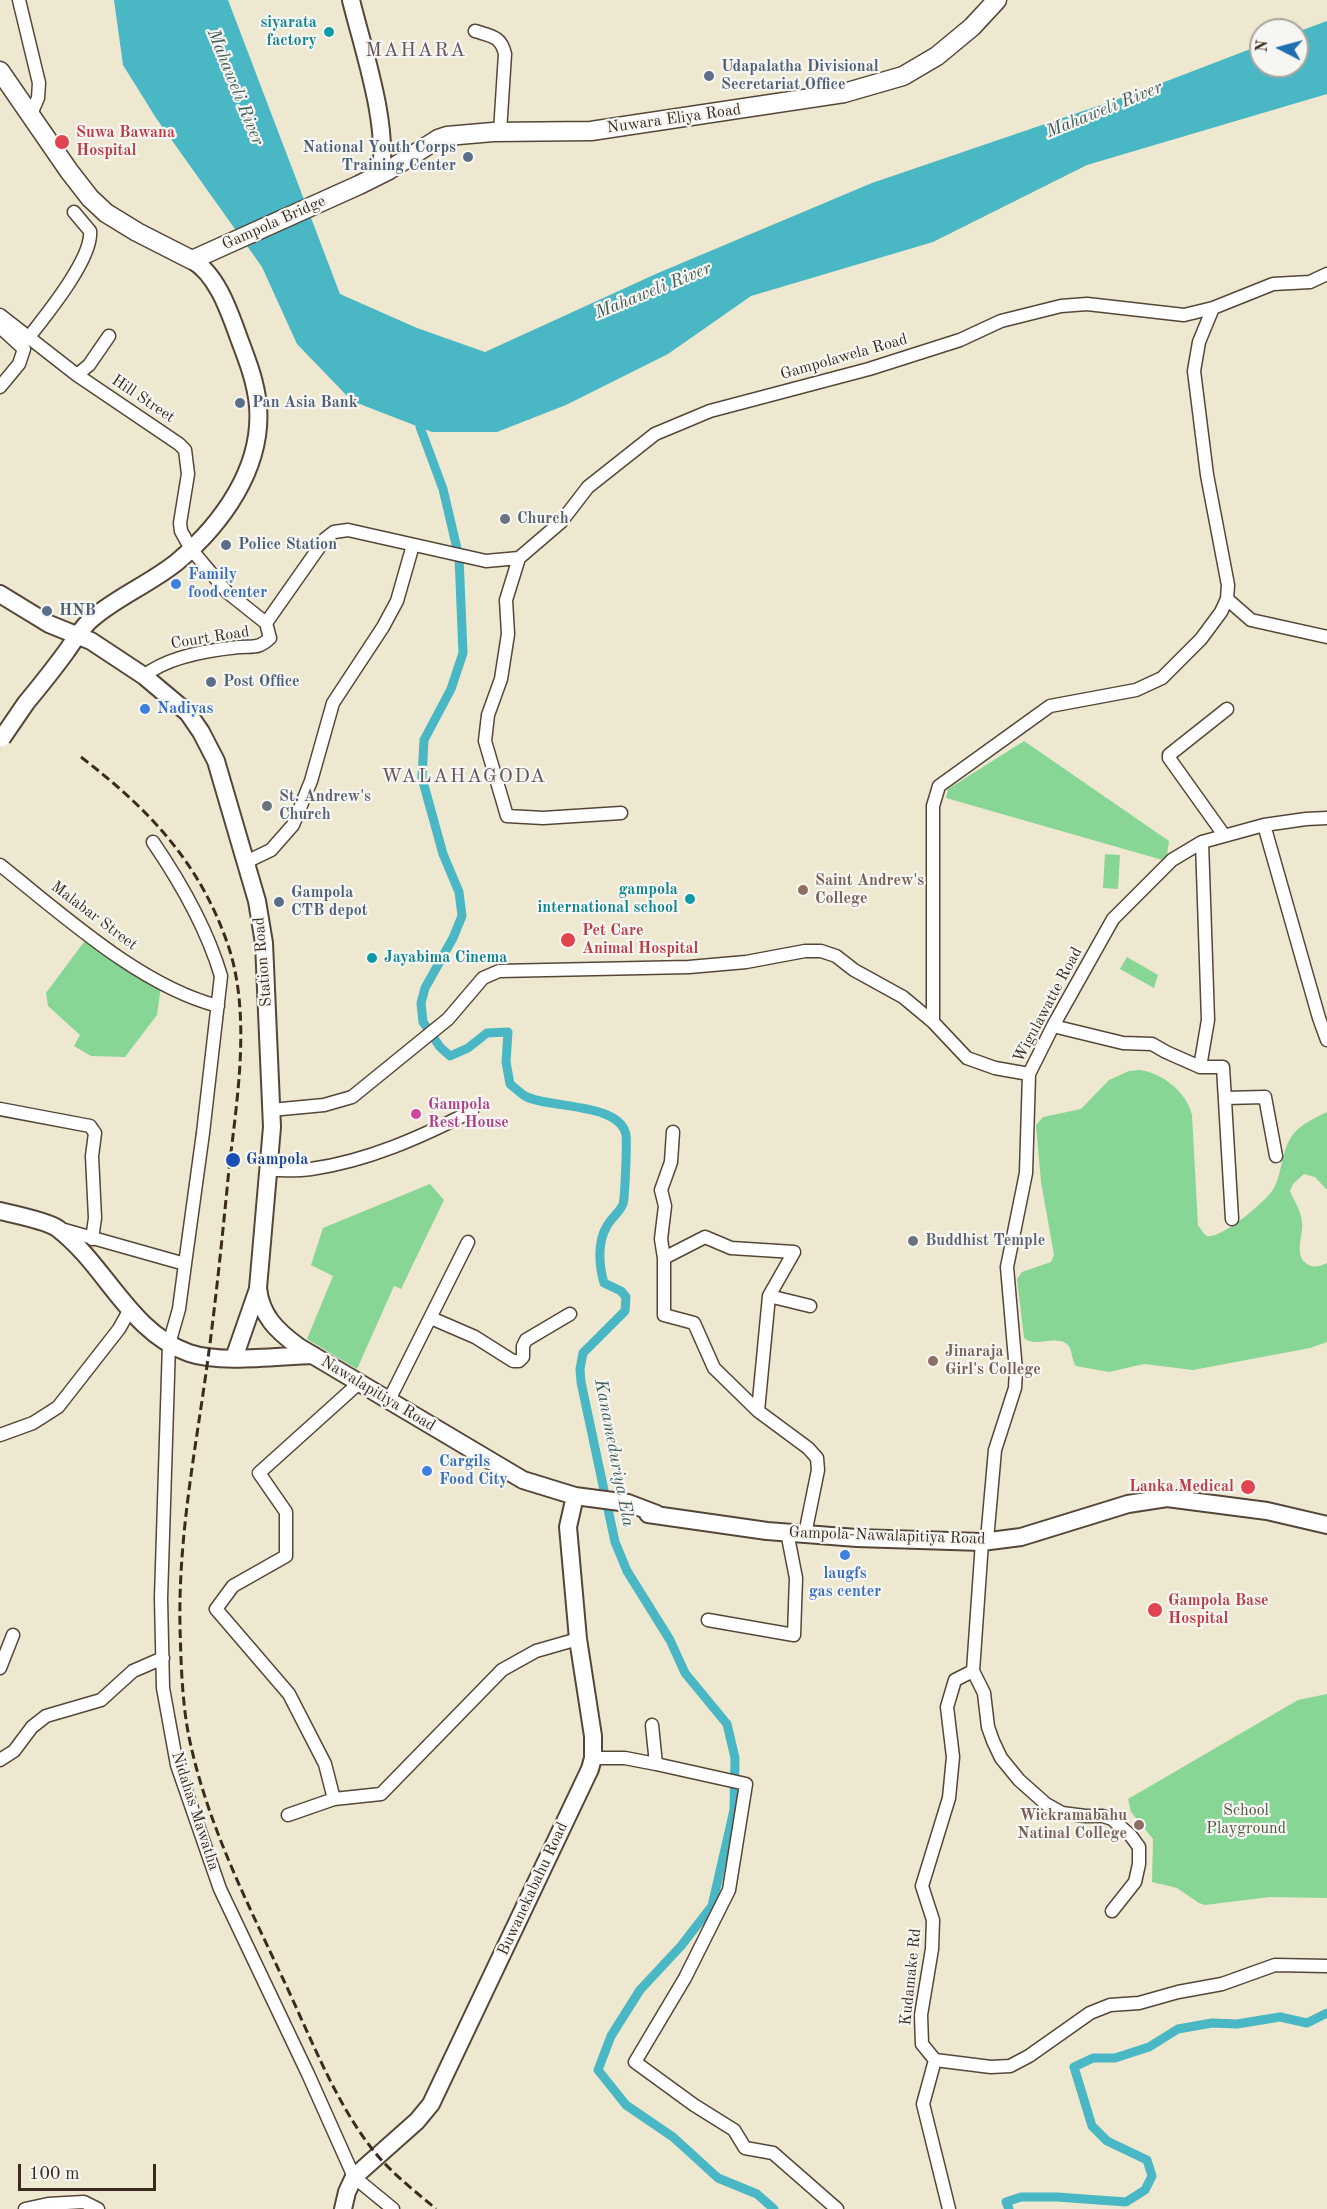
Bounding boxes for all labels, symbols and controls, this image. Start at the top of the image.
place label: siyarata factory [260,13,317,51]
north arrow [1249,18,1309,78]
marker: siyarata factory [322,25,336,39]
water label: Mahaweli River [202,26,268,148]
district label: MAHARA [365,39,467,63]
text: N [1254,39,1272,53]
place label: Udapalatha Divisional Secretariat Office [721,57,879,95]
marker: Udapalatha Divisional Secretariat Office [702,69,716,83]
water label: Mahaweli River [1043,77,1165,143]
street label: Nuwara Eliya Road [606,100,742,138]
place label: Suwa Bawana Hospital [76,123,175,161]
marker: Suwa Bawana Hospital [53,133,71,151]
place label: National Youth Corps Training Center [303,138,456,176]
marker: National Youth Corps Training Center [461,150,475,164]
street label: Gampola Bridge [219,192,329,254]
water label: Mahaweli River [592,258,714,324]
street label: Gampolawela Road [778,330,910,384]
street label: Hill Street [108,371,178,427]
place label: Pan Asia Bank [252,393,358,413]
marker: Pan Asia Bank [233,396,247,410]
place label: Church [517,509,569,529]
marker: Church [498,512,512,526]
place label: Police Station [238,535,337,555]
marker: Police Station [219,538,233,552]
place label: Family food center [188,565,267,603]
marker: Family food center [169,577,183,591]
place label: HNB [59,601,96,621]
marker: HNB [40,604,54,618]
street label: Court Road [169,622,251,654]
place label: Post Office [223,672,300,692]
marker: Post Office [204,675,218,689]
place label: Nadiyas [157,699,213,719]
marker: Nadiyas [138,702,152,716]
district label: WALAHAGODA [381,765,547,789]
place label: St. Andrew's Church [279,787,371,825]
marker: St. Andrew's Church [260,799,274,813]
place label: Saint Andrew's College [815,871,924,909]
street label: Malabar Street [47,877,141,955]
place label: gampola international school [538,880,678,918]
place label: Gampola CTB depot [291,883,368,921]
marker: Saint Andrew's College [796,883,810,897]
marker: gampola international school [683,892,697,906]
marker: Gampola CTB depot [272,895,286,909]
street label: Station Road [250,916,276,1008]
place label: Pet Care Animal Hospital [582,921,698,959]
marker: Pet Care Animal Hospital [559,931,577,949]
street label: Wigulawatte Road [1009,944,1087,1066]
place label: Jayabima Cinema [384,948,507,968]
marker: Jayabima Cinema [365,951,379,965]
place label: Gampola Rest House [428,1095,509,1133]
marker: Gampola Rest House [409,1107,423,1121]
place label: Gampola [246,1150,308,1170]
marker: Gampola [224,1151,242,1169]
place label: Buddhist Temple [925,1231,1045,1251]
marker: Buddhist Temple [906,1234,920,1248]
place label: Jinaraja Girl's College [945,1342,1041,1380]
street label: Nawalapitiya Road [317,1352,439,1436]
marker: Jinaraja Girl's College [926,1354,940,1368]
water label: Kanameduriya Ela [589,1377,639,1529]
place label: Cargils Food City [439,1452,508,1490]
marker: Cargils Food City [420,1464,434,1478]
place label: Lanka Medical [1129,1477,1234,1497]
marker: Lanka Medical [1239,1478,1257,1496]
street label: Gampola-Nawalapitiya Road [788,1523,986,1549]
marker: laugfs gas center [838,1548,852,1562]
place label: laugfs gas center [809,1564,881,1602]
place label: Gampola Base Hospital [1168,1591,1269,1629]
marker: Gampola Base Hospital [1146,1601,1164,1619]
street label: Nidahas Mawatha [167,1749,223,1873]
park label: School Playground [1206,1801,1286,1839]
place label: Wickramabahu Natinal College [1017,1806,1127,1844]
marker: Wickramabahu Natinal College [1132,1818,1146,1832]
street label: Buwanekabahu Road [494,1819,572,1959]
street label: Kudamake Rd [896,1928,926,2026]
scale bar [21,2152,159,2190]
text: 100 m [29,2165,80,2183]

